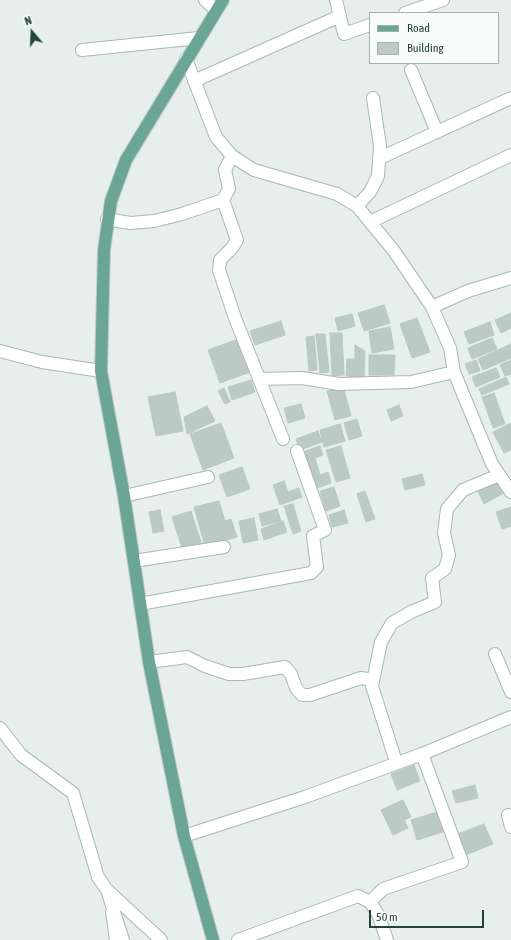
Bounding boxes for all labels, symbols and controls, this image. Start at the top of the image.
north arrow [12,12,52,52]
legend [369,12,499,64]
text: N [23,14,33,27]
text: Road [407,21,430,35]
text: Building [407,41,444,55]
scale bar [371,902,486,928]
text: 50 m [376,910,398,924]

